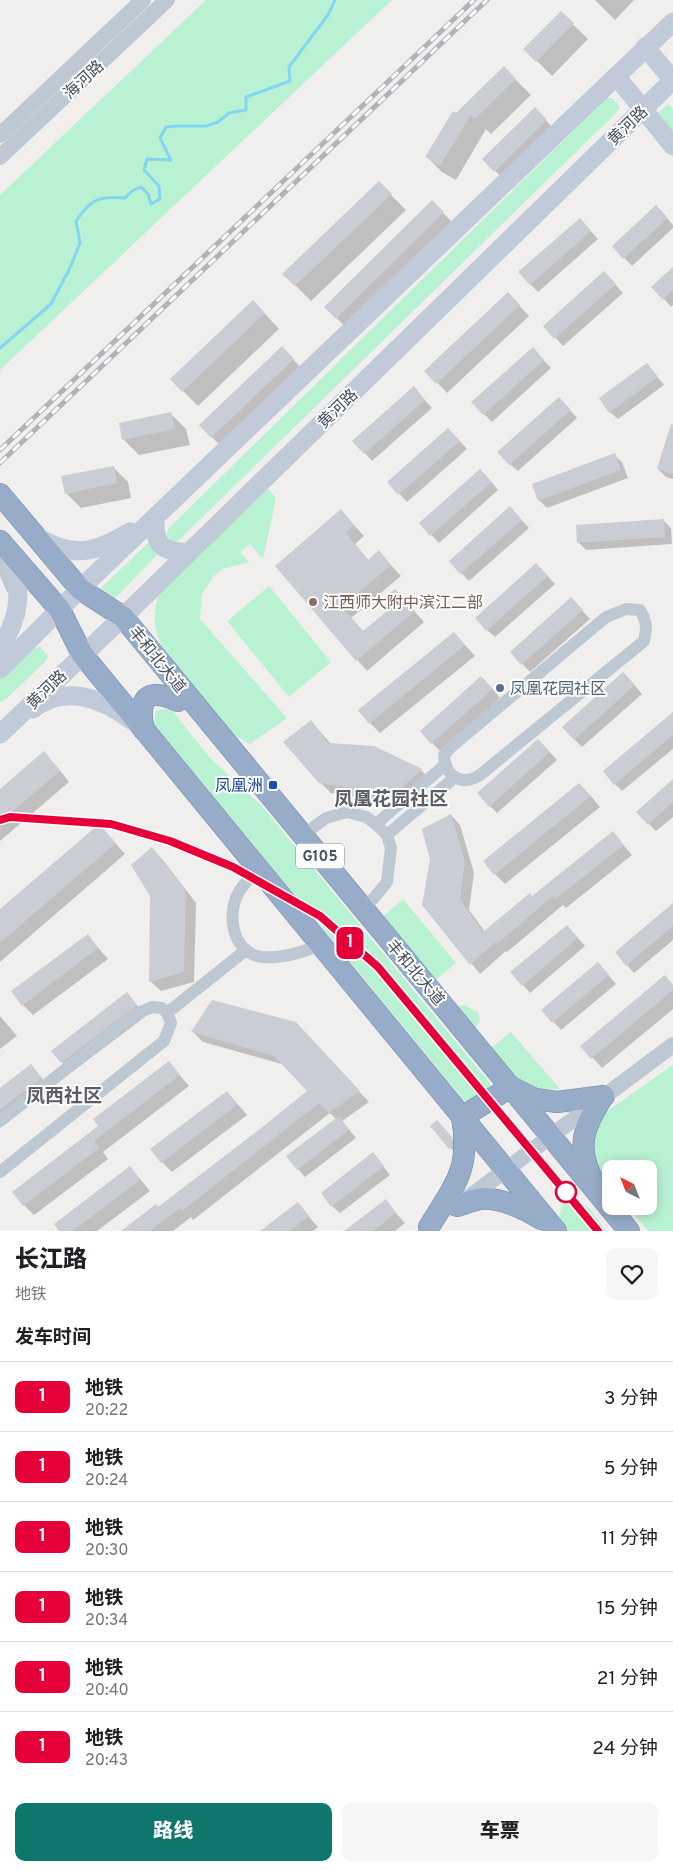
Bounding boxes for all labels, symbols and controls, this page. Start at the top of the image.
street label: 海河路 [60,57,109,104]
street label: 黄河路 [604,103,653,150]
street label: 黄河路 [314,386,363,433]
place label: 江西师大附中滨江二部 [323,594,483,614]
marker: 江西师大附中滨江二部 [307,596,319,608]
street label: 丰和北大道 [123,623,189,698]
street label: 黄河路 [23,667,72,714]
place label: 凤凰花园社区 [510,680,606,700]
marker: 凤凰花园社区 [494,682,506,694]
place label: 凤凰洲 [215,777,263,797]
marker: 凤凰洲 [267,779,279,791]
district label: 凤凰花园社区 [334,788,448,812]
road number: G105 [296,844,344,868]
line badge: 1 [334,927,366,959]
text: 1 [346,931,354,954]
street label: 丰和北大道 [381,936,448,1010]
district label: 凤西社区 [26,1085,102,1109]
north arrow [602,1160,658,1215]
map controls [602,1160,657,1215]
unlabelled marker [555,1181,577,1203]
text: 长江路 [15,1246,87,1276]
button: heart [606,1248,658,1300]
text: 地铁 [15,1285,47,1305]
text: 发车时间 [15,1326,91,1350]
text: 地铁 [85,1377,123,1401]
text: 1 [39,1385,46,1408]
text: 3 分钟 [604,1387,658,1411]
text: 20:22 [85,1401,128,1421]
text: 地铁 [85,1447,123,1471]
text: 1 [39,1455,46,1478]
text: 5 分钟 [604,1457,658,1481]
text: 20:24 [85,1471,128,1491]
text: 地铁 [85,1517,123,1541]
text: 1 [39,1525,46,1548]
text: 11 分钟 [601,1527,658,1551]
text: 20:30 [85,1541,128,1561]
text: 地铁 [85,1587,123,1611]
text: 1 [39,1595,46,1618]
text: 15 分钟 [597,1597,658,1621]
text: 20:34 [85,1611,128,1631]
text: 地铁 [85,1657,123,1681]
text: 1 [39,1665,46,1688]
text: 21 分钟 [597,1667,658,1691]
text: 20:40 [85,1681,129,1701]
text: 地铁 [85,1727,123,1751]
text: 1 [39,1735,46,1758]
text: 24 分钟 [592,1737,658,1761]
text: 20:43 [85,1751,128,1771]
button: 路线 [15,1803,332,1861]
button: 车票 [342,1803,658,1861]

